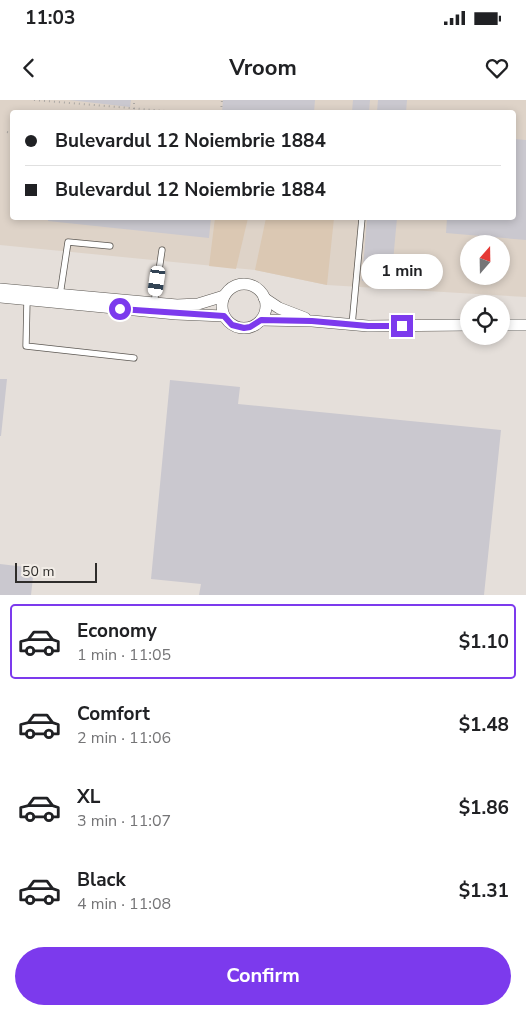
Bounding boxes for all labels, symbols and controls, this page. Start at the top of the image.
text: 11:03 [25,5,75,31]
text: Vroom [229,53,297,83]
icon: back [15,54,43,82]
icon: heart [483,54,511,82]
text: Bulevardul 12 Noiembrie 1884 [55,128,326,154]
text: Bulevardul 12 Noiembrie 1884 [55,177,326,203]
north arrow [460,235,510,285]
map controls [460,235,510,345]
callout: 1 min [361,254,443,288]
text: 1 min [381,260,423,282]
car [147,265,166,297]
button: locate [460,295,510,345]
route start [109,298,131,320]
route end [391,315,413,337]
scale bar [15,560,98,583]
text: 50 m [22,562,54,581]
text: Economy [77,618,157,644]
icon: car [17,619,62,664]
text: $1.10 [459,629,509,655]
text: 1 min · 11:05 [77,644,171,666]
text: Comfort [77,701,150,727]
icon: car [17,702,62,747]
text: $1.48 [459,712,509,738]
text: 2 min · 11:06 [77,727,171,749]
text: XL [77,784,100,810]
icon: car [17,785,62,830]
text: $1.86 [459,795,509,821]
text: 3 min · 11:07 [77,810,171,832]
text: Black [77,867,126,893]
icon: car [17,868,62,913]
text: $1.31 [459,878,509,904]
text: 4 min · 11:08 [77,893,171,915]
button: Confirm [15,947,511,1005]

